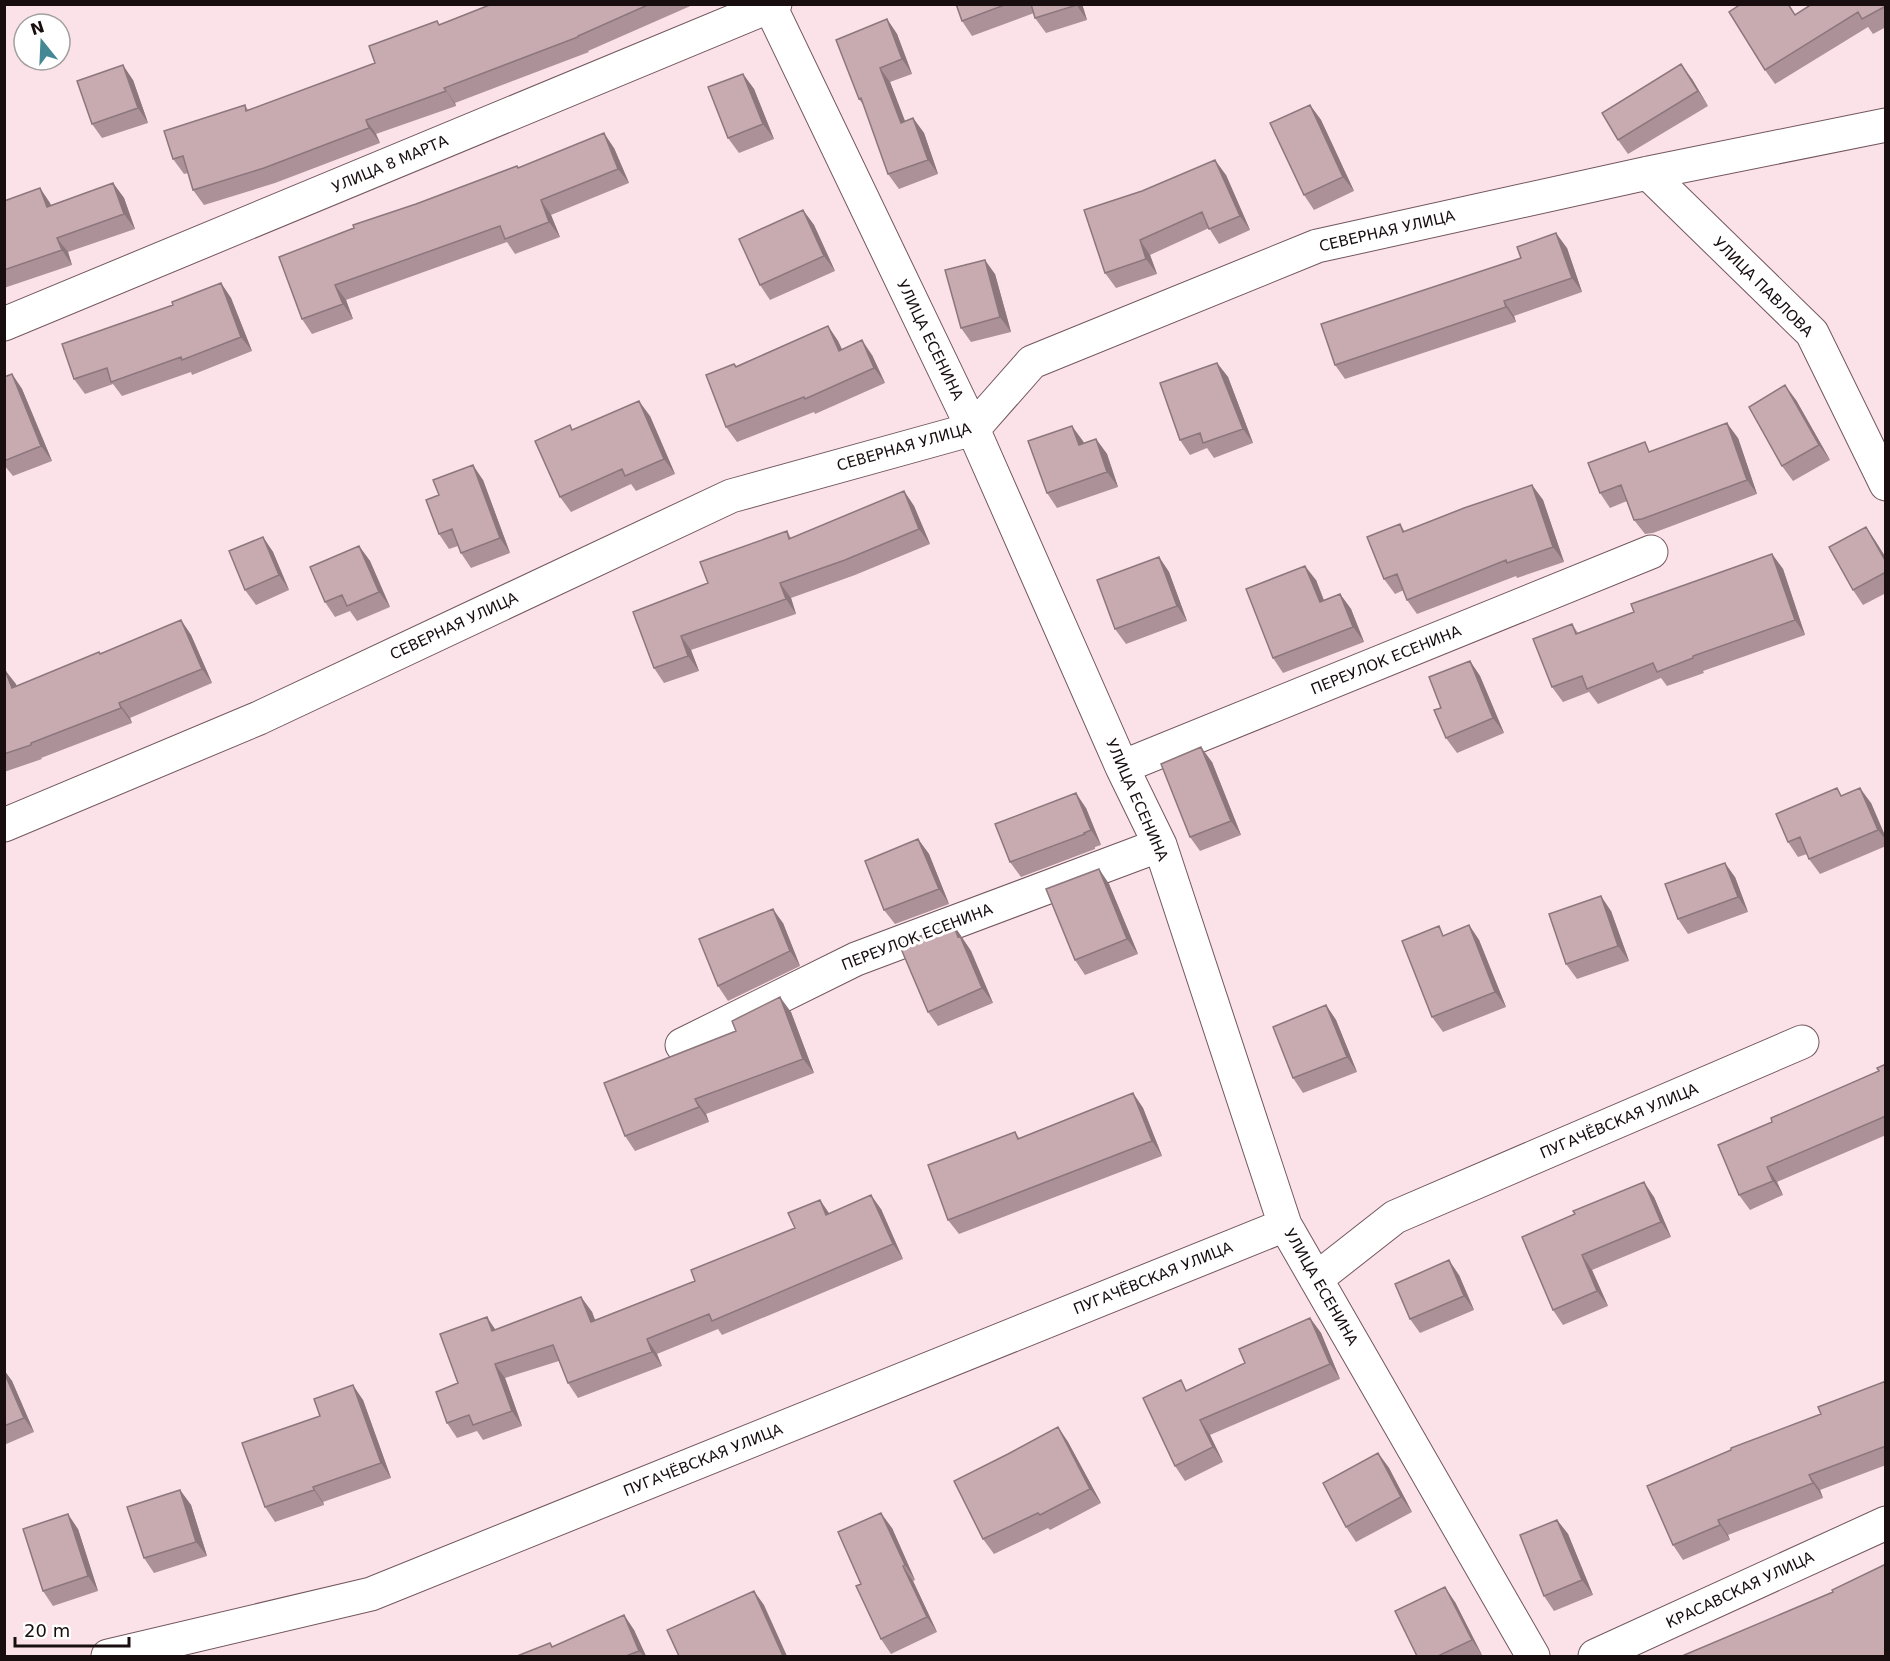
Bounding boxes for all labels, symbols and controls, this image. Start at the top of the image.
north arrow [12,12,72,72]
text: N [28,17,47,39]
street label: УЛИЦА 8 МАРТА [329,131,451,197]
street label: СЕВЕРНАЯ УЛИЦА [1317,206,1457,255]
street label: УЛИЦА ПАВЛОВА [1709,233,1817,341]
street label: УЛИЦА ЕСЕНИНА [893,277,967,404]
street label: СЕВЕРНАЯ УЛИЦА [835,419,974,475]
street label: СЕВЕРНАЯ УЛИЦА [387,588,521,664]
street label: ПЕРЕУЛОК ЕСЕНИНА [1308,621,1464,698]
street label: УЛИЦА ЕСЕНИНА [1102,736,1172,865]
street label: ПЕРЕУЛОК ЕСЕНИНА [839,900,996,974]
street label: ПУГАЧЁВСКАЯ УЛИЦА [1537,1078,1701,1162]
street label: УЛИЦА ЕСЕНИНА [1280,1225,1362,1349]
street label: ПУГАЧЁВСКАЯ УЛИЦА [1070,1237,1236,1318]
street label: ПУГАЧЁВСКАЯ УЛИЦА [620,1419,786,1500]
street label: КРАСАВСКАЯ УЛИЦА [1663,1547,1817,1632]
scale bar [15,1610,129,1648]
text: 20 m [24,1620,70,1641]

